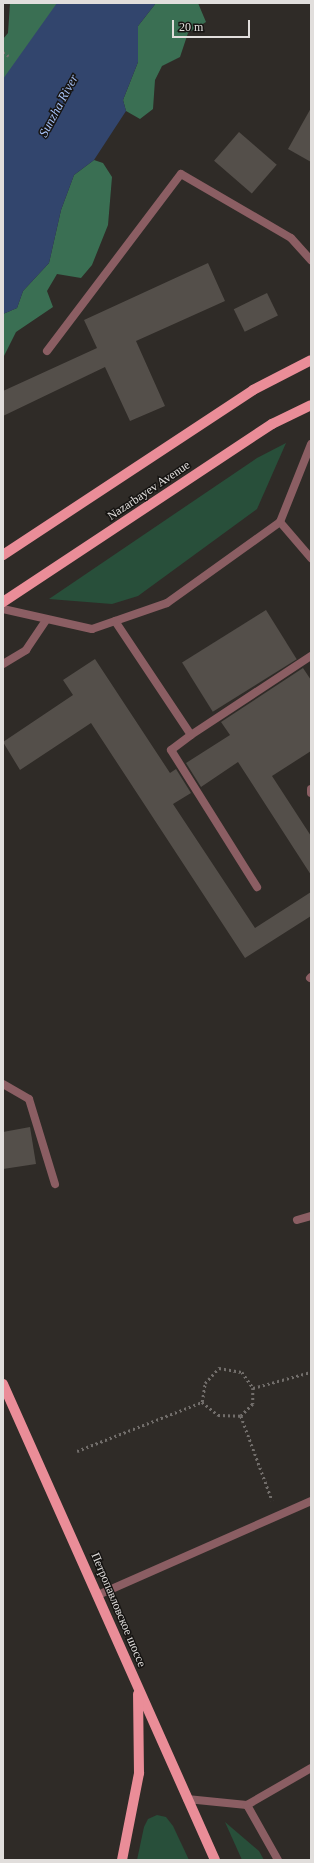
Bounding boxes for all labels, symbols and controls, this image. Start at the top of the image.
scale bar [174,12,252,38]
text: 20 m [179,20,203,34]
water label: Sunzha River [36,72,82,140]
street label: Nazarbayev Avenue [105,458,193,524]
street label: Петропавловское шоссе [87,1551,149,1669]

